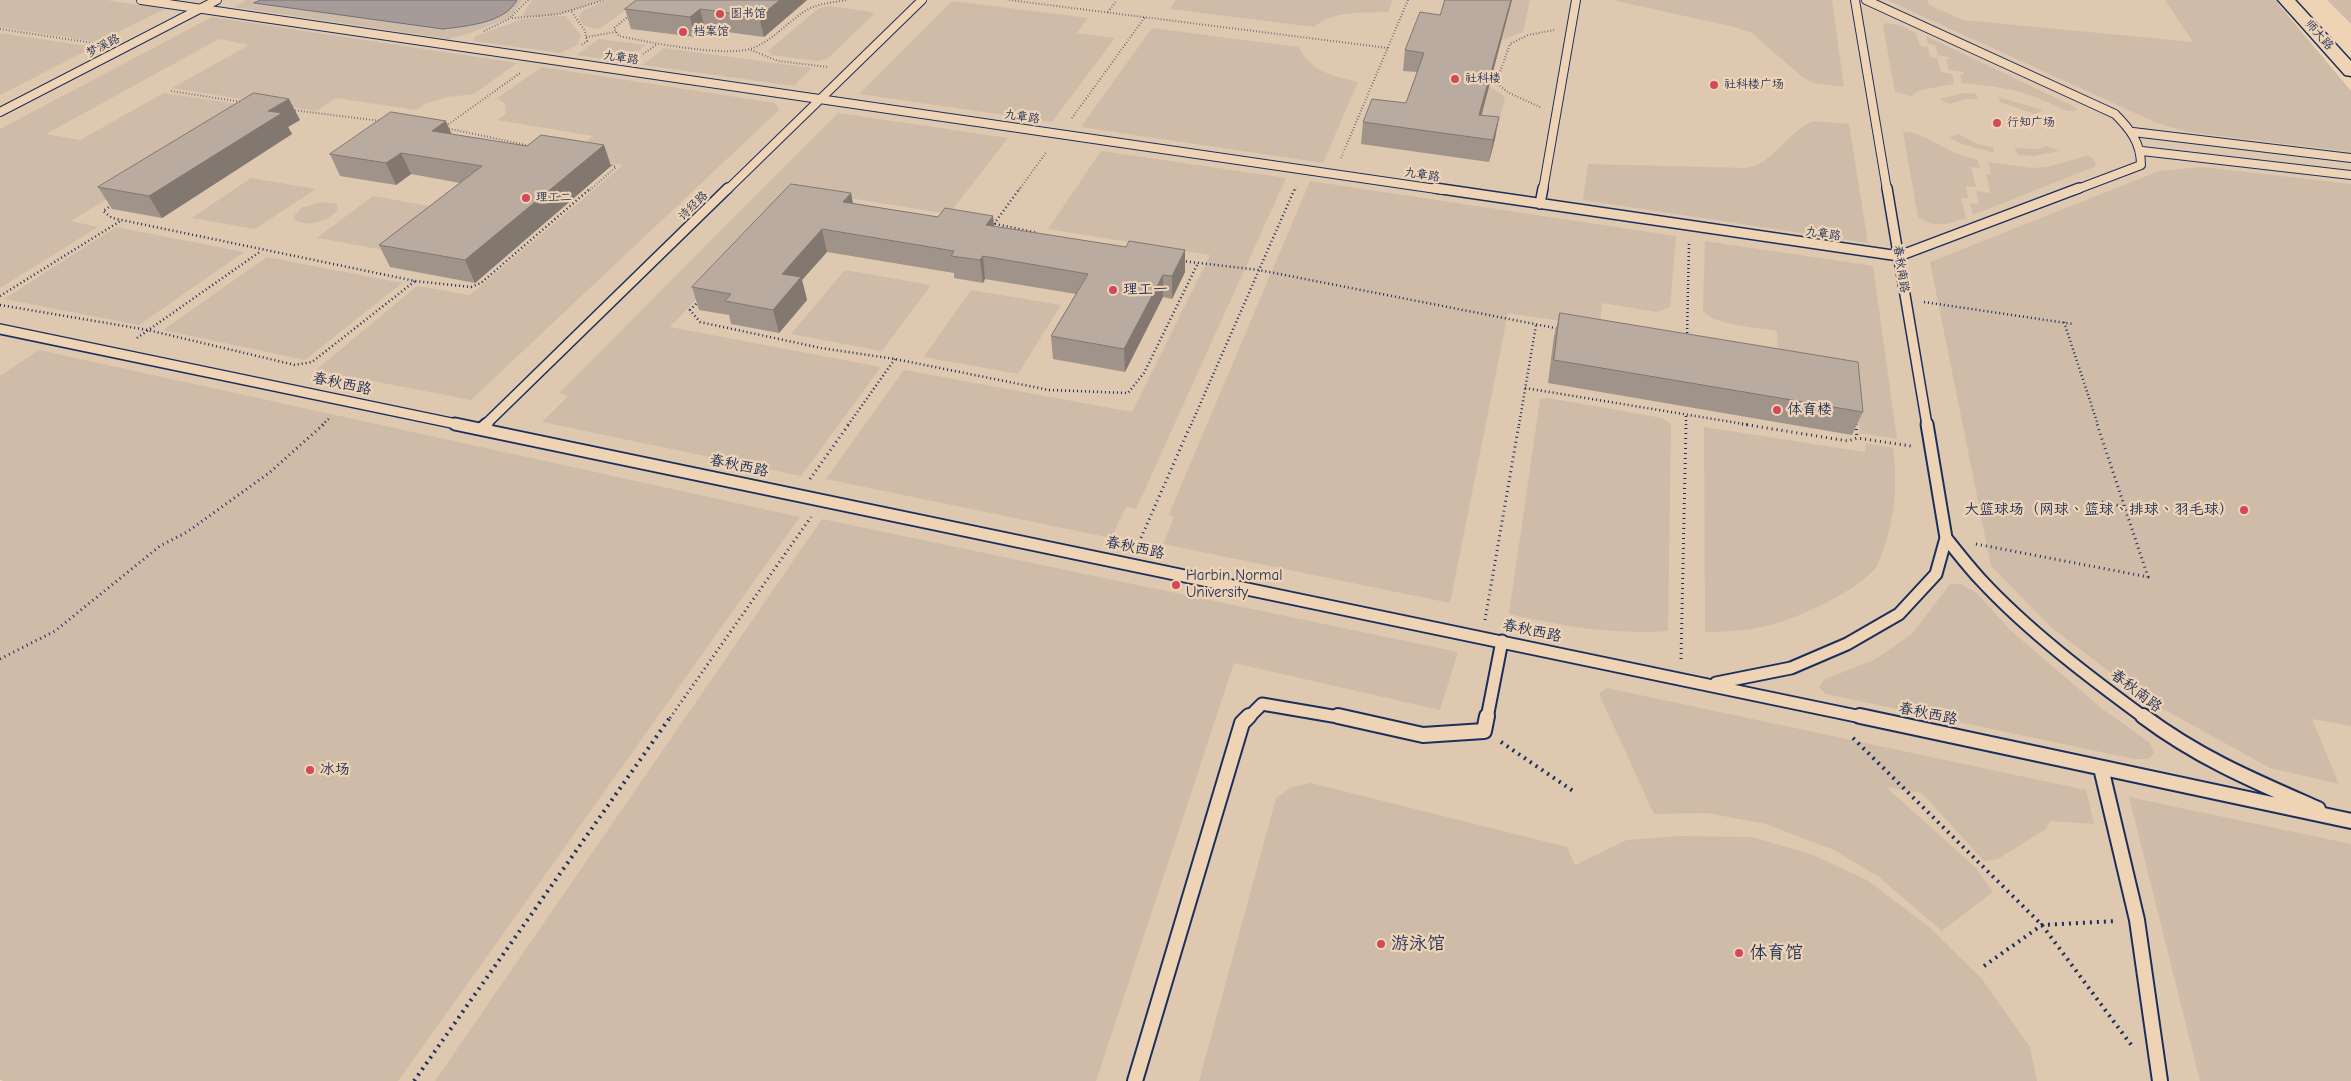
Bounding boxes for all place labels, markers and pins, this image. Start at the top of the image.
place label: 图书馆 [730,7,766,21]
marker: 图书馆 [714,8,726,20]
place label: 档案馆 [693,25,729,39]
marker: 档案馆 [677,26,689,38]
place label: 社科楼 [1465,72,1501,86]
marker: 社科楼 [1449,73,1461,85]
place label: 社科楼广场 [1724,78,1784,92]
marker: 社科楼广场 [1708,79,1720,91]
place label: 行知广场 [2007,116,2055,130]
marker: 行知广场 [1991,117,2003,129]
place label: 理工二 [536,191,572,205]
marker: 理工二 [520,192,532,204]
place label: 理工一 [1123,281,1168,299]
marker: 理工一 [1107,284,1119,296]
place label: 体育楼 [1787,401,1832,419]
marker: 体育楼 [1771,404,1783,416]
place label: 大篮球场（网球、篮球、排球、羽毛球） [1964,501,2234,519]
marker: 大篮球场（网球、篮球、排球、羽毛球） [2238,504,2250,516]
place label: Harbin Normal University [1186,567,1282,602]
marker: Harbin Normal University [1170,579,1182,591]
place label: 冰场 [320,761,350,779]
marker: 冰场 [304,764,316,776]
place label: 游泳馆 [1391,933,1445,955]
marker: 游泳馆 [1375,938,1387,950]
place label: 体育馆 [1749,942,1803,964]
marker: 体育馆 [1733,947,1745,959]

